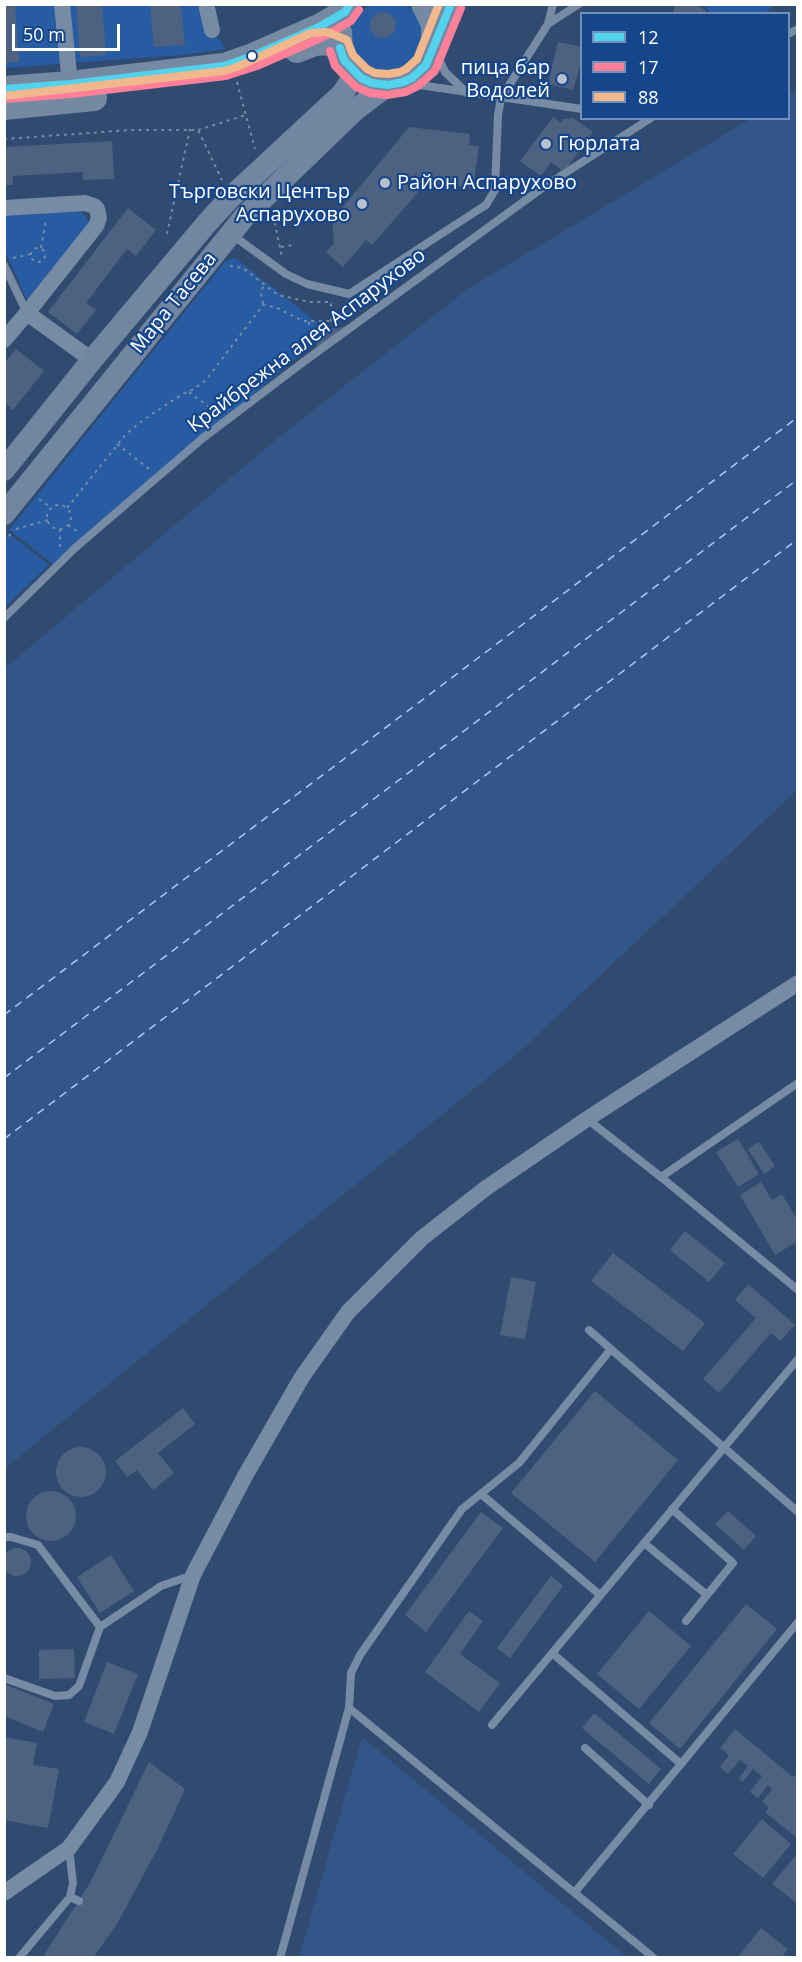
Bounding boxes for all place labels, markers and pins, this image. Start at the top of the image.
unlabelled marker [246,50,258,62]
place label: пица бар Водолей [461,56,550,103]
marker: пица бар Водолей [555,72,569,86]
place label: Гюрлата [558,132,640,156]
marker: Гюрлата [539,137,553,151]
place label: Район Аспарухово [397,171,577,195]
marker: Район Аспарухово [378,176,392,190]
place label: Търговски Център Аспарухово [169,180,350,227]
marker: Търговски Център Аспарухово [355,197,369,211]

